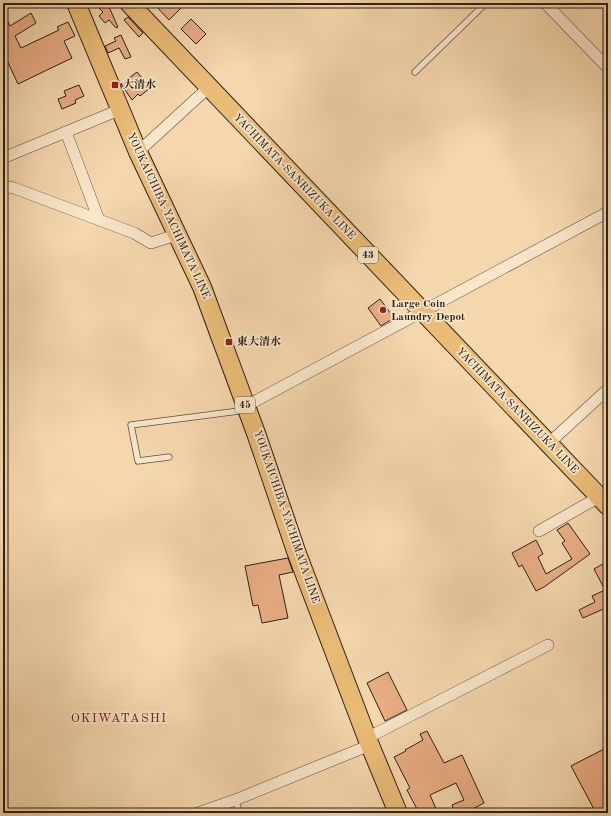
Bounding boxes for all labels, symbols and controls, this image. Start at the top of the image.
place label: 大清水 [123,78,156,91]
marker: 大清水 [110,80,120,90]
street label: YACHIMATA-SANRIZUKA LINE [231,112,357,242]
street label: YOUKAICHIBA-YACHIMATA LINE [124,131,212,301]
road number: 43 [358,247,378,263]
place label: Large Coin Laundry Depot [391,299,465,323]
marker: Large Coin Laundry Depot [378,305,388,315]
place label: 東大清水 [237,335,281,348]
marker: 東大清水 [224,337,234,347]
street label: YACHIMATA-SANRIZUKA LINE [454,346,580,476]
road number: 45 [235,397,255,413]
street label: YOUKAICHIBA-YACHIMATA LINE [251,429,321,605]
district label: OKIWATASHI [71,712,167,725]

